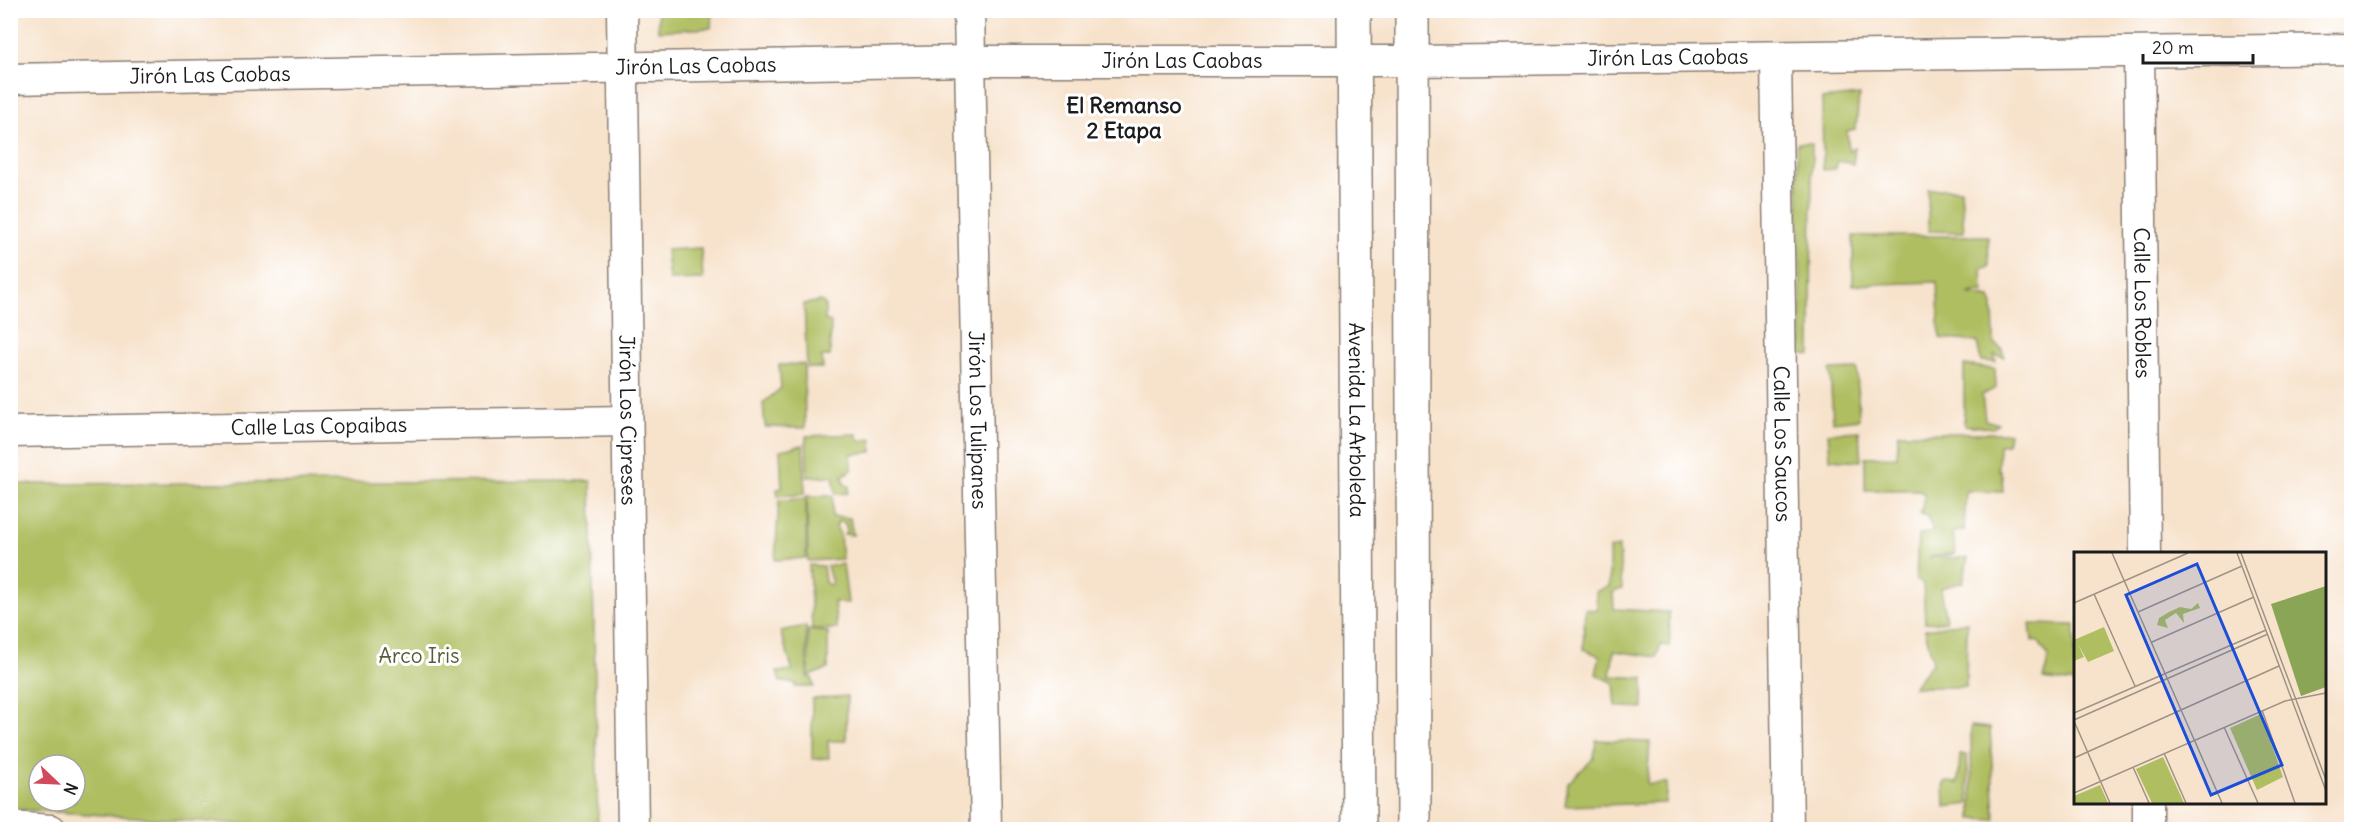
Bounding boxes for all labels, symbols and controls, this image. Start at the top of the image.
scale bar [2143,27,2252,65]
text: 20 m [2152,36,2194,59]
street label: Jirón Las Caobas [1587,43,1749,72]
street label: Jirón Las Caobas [1101,47,1263,74]
street label: Jirón Las Caobas [615,51,777,81]
street label: Jirón Las Caobas [129,60,291,90]
district label: El Remanso 2 Etapa [1066,91,1182,144]
street label: Calle Los Robles [2128,227,2157,379]
street label: Avenida La Arboleda [1343,322,1371,518]
street label: Jirón Los Tulipanes [963,330,993,510]
street label: Jirón Los Cipreses [613,334,643,506]
street label: Calle Los Saucos [1768,365,1797,522]
street label: Calle Las Copaibas [230,411,407,441]
inset map [2074,552,2326,804]
park label: Arco Iris [379,642,460,669]
north arrow [27,753,87,813]
text: N [59,780,82,798]

